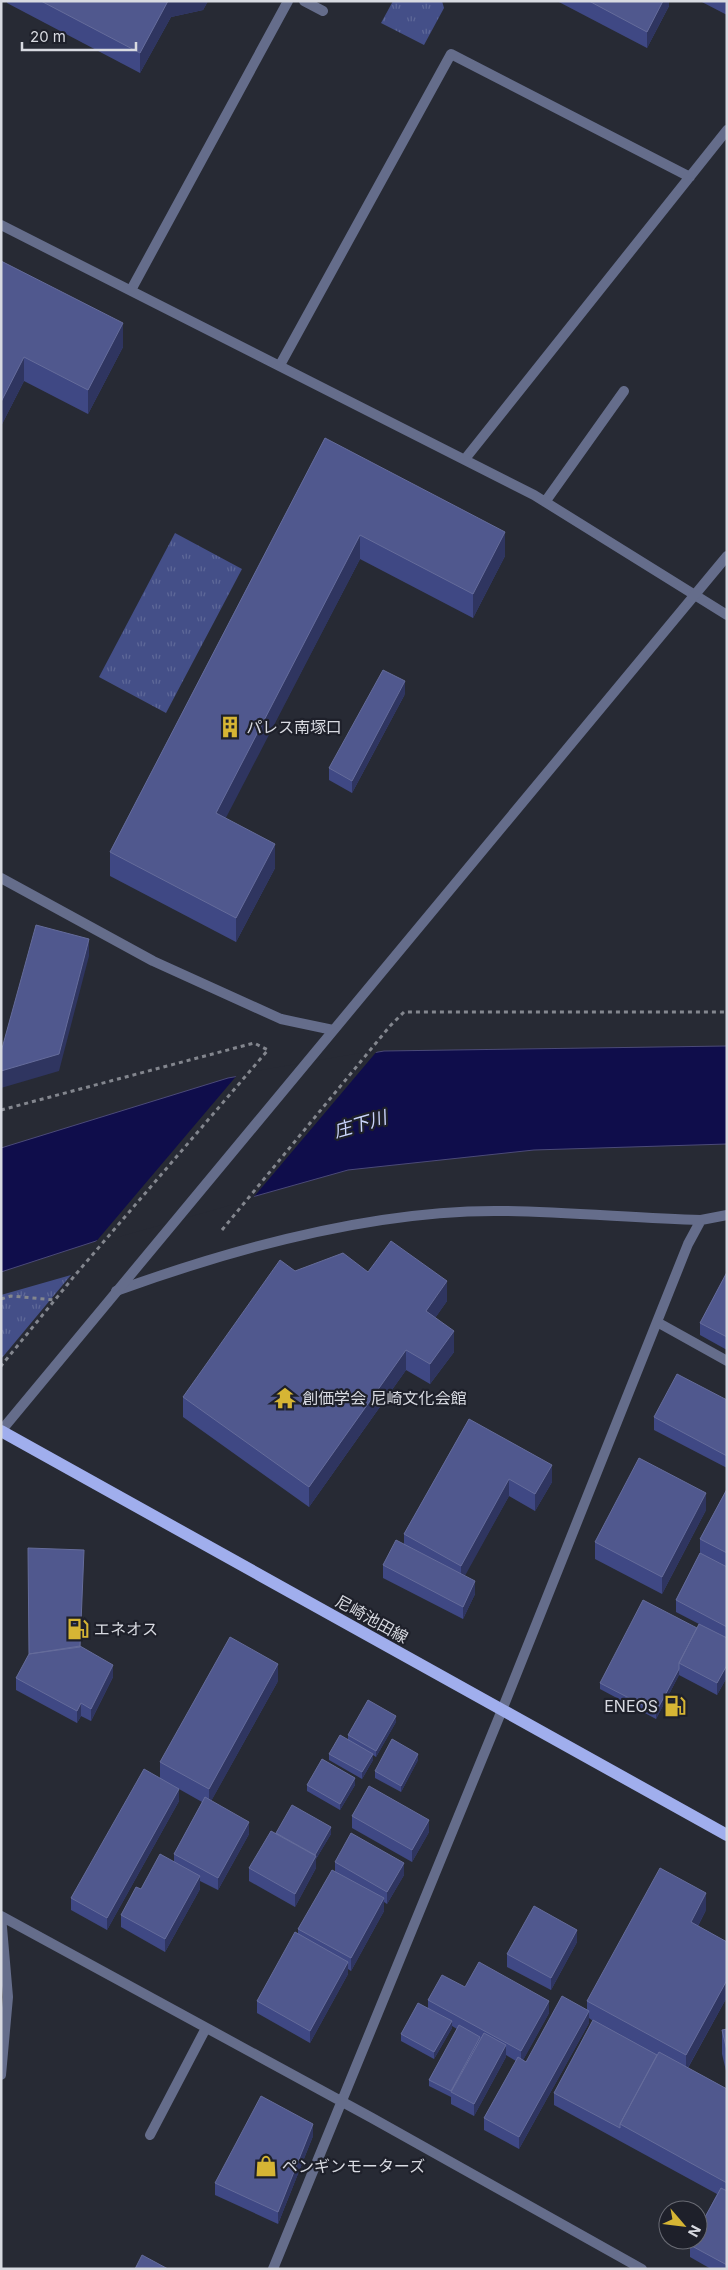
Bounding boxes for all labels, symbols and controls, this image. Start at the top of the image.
scale bar [22,20,136,52]
text: 20 m [30,27,66,46]
building icon: パレス南塚口 [217,714,243,740]
place label: パレス南塚口 [246,717,342,737]
water label: 庄下川 [331,1106,391,1142]
temple icon: 創価学会 尼崎文化会館 [272,1385,298,1411]
place label: 創価学会 尼崎文化会館 [302,1388,467,1408]
street label: 尼崎池田線 [332,1591,412,1647]
fuel station icon: エネオス [65,1616,91,1642]
place label: エネオス [94,1619,158,1639]
fuel station icon: ENEOS [662,1693,688,1719]
place label: ENEOS [604,1696,658,1716]
shop icon: ペンギンモーターズ [253,2153,279,2179]
place label: ペンギンモーターズ [282,2156,425,2176]
north arrow [658,2200,708,2250]
text: N [685,2223,705,2240]

